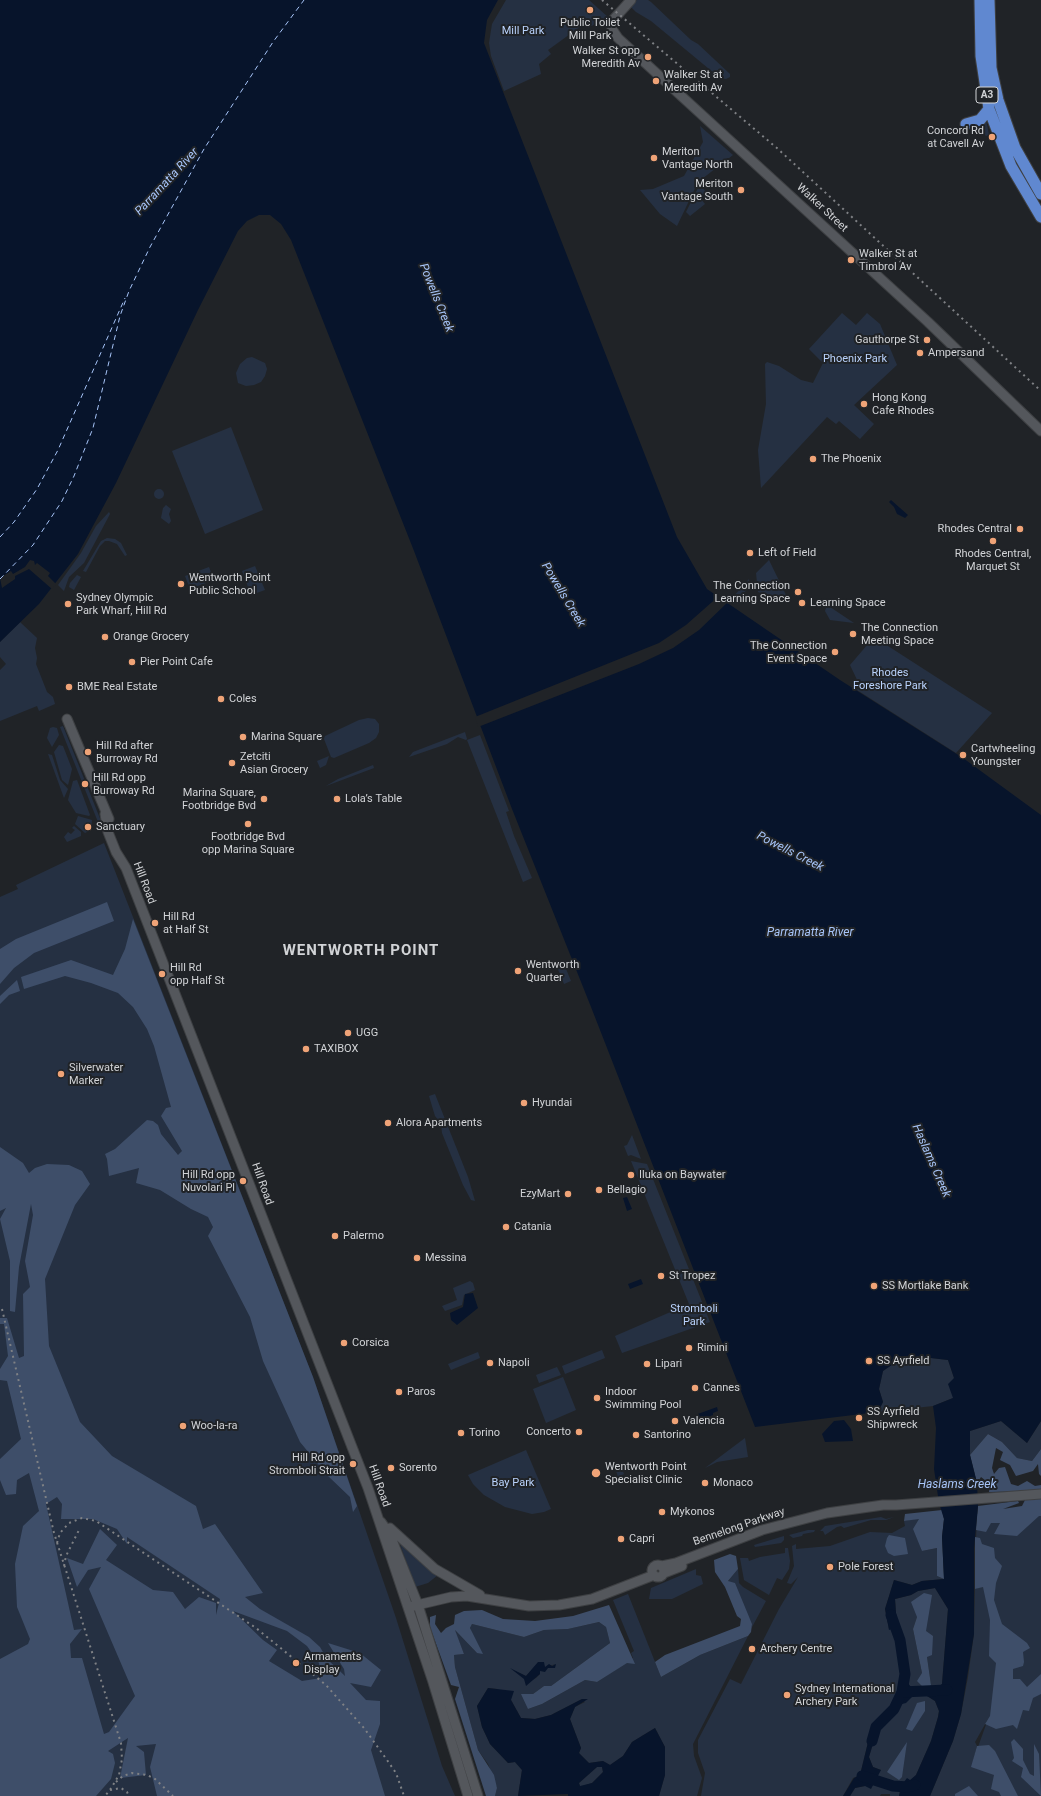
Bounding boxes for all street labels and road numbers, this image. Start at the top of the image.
road number: A3 [976,87,998,103]
street label: Walker Street [794,181,850,235]
street label: Hill Road [130,860,158,906]
street label: Hill Road [248,1161,276,1207]
street label: Hill Road [365,1463,393,1509]
street label: Bennelong Parkway [691,1505,787,1549]

